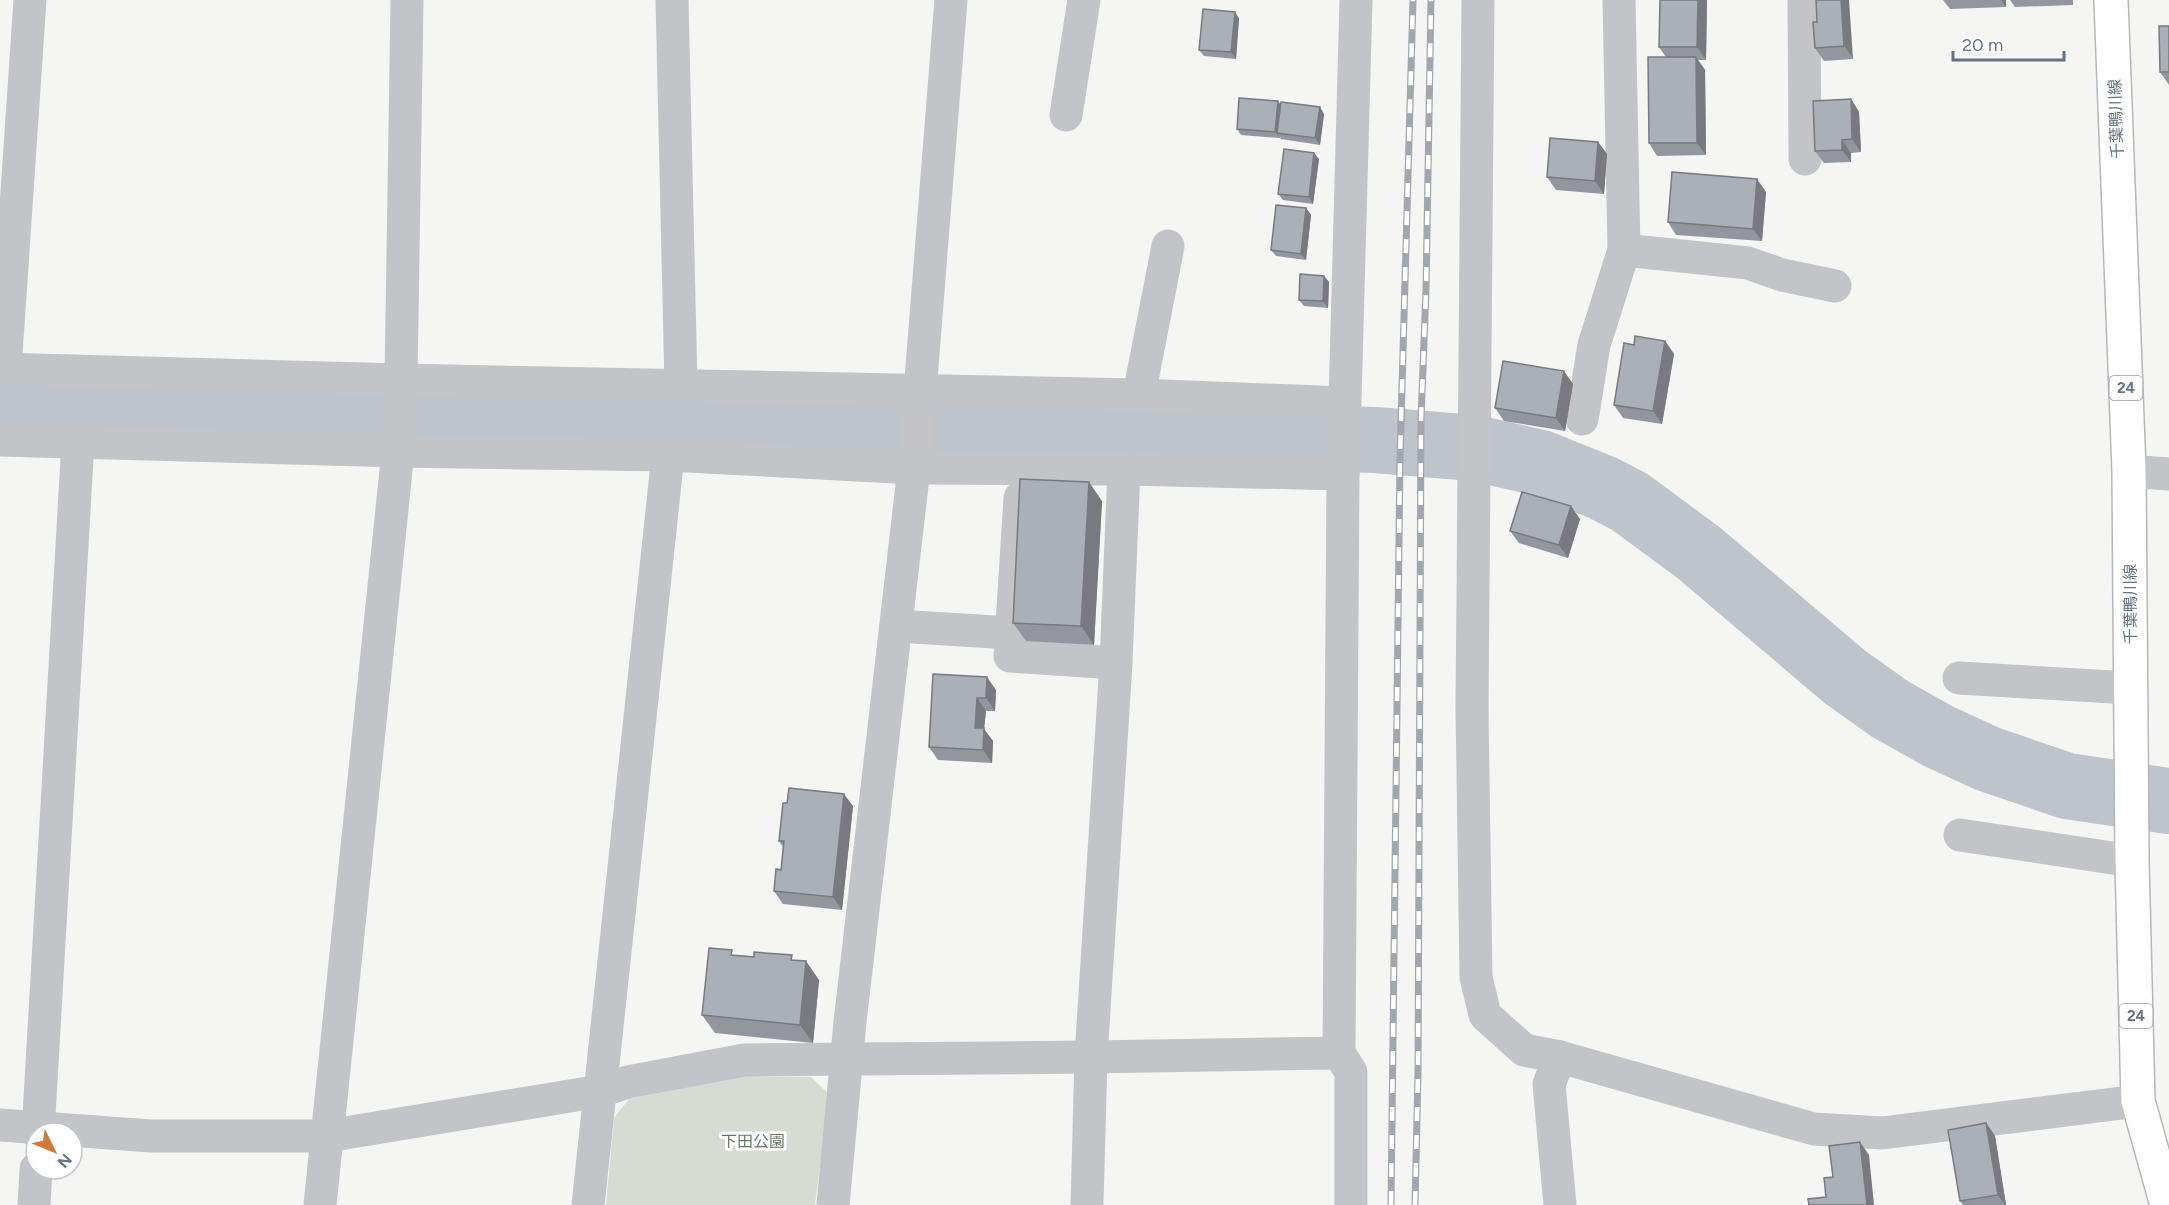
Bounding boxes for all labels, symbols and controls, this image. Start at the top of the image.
scale bar [1953,24,2064,62]
text: 20 m [1962,34,2003,56]
street label: 千葉鴨川線 [2105,79,2127,159]
road number: 24 [2110,376,2142,400]
street label: 千葉鴨川線 [2121,564,2140,644]
road number: 24 [2120,1004,2152,1028]
north arrow [24,1121,84,1181]
park label: 下田公園 [721,1132,785,1151]
text: N [53,1150,76,1172]

